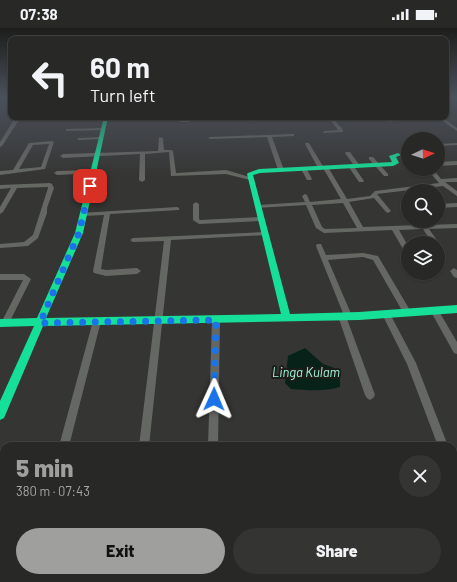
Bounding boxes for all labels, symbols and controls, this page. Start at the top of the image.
text: 07:38 [20,5,58,23]
text: 60 m [90,50,150,84]
icon: left [24,52,76,104]
text: Turn left [90,84,156,106]
north arrow [401,132,445,176]
map controls [401,132,445,280]
pin [73,169,107,203]
icon: arrive [79,175,101,197]
button: search [401,184,445,228]
button: layers [401,236,445,280]
water label: Linga Kulam [272,364,340,380]
position arrow [193,378,235,420]
text: 5 min [16,453,73,482]
button: close [399,455,441,497]
text: 380 m · 07:43 [16,483,90,499]
button: Exit [16,528,225,574]
button: Share [233,528,441,574]

